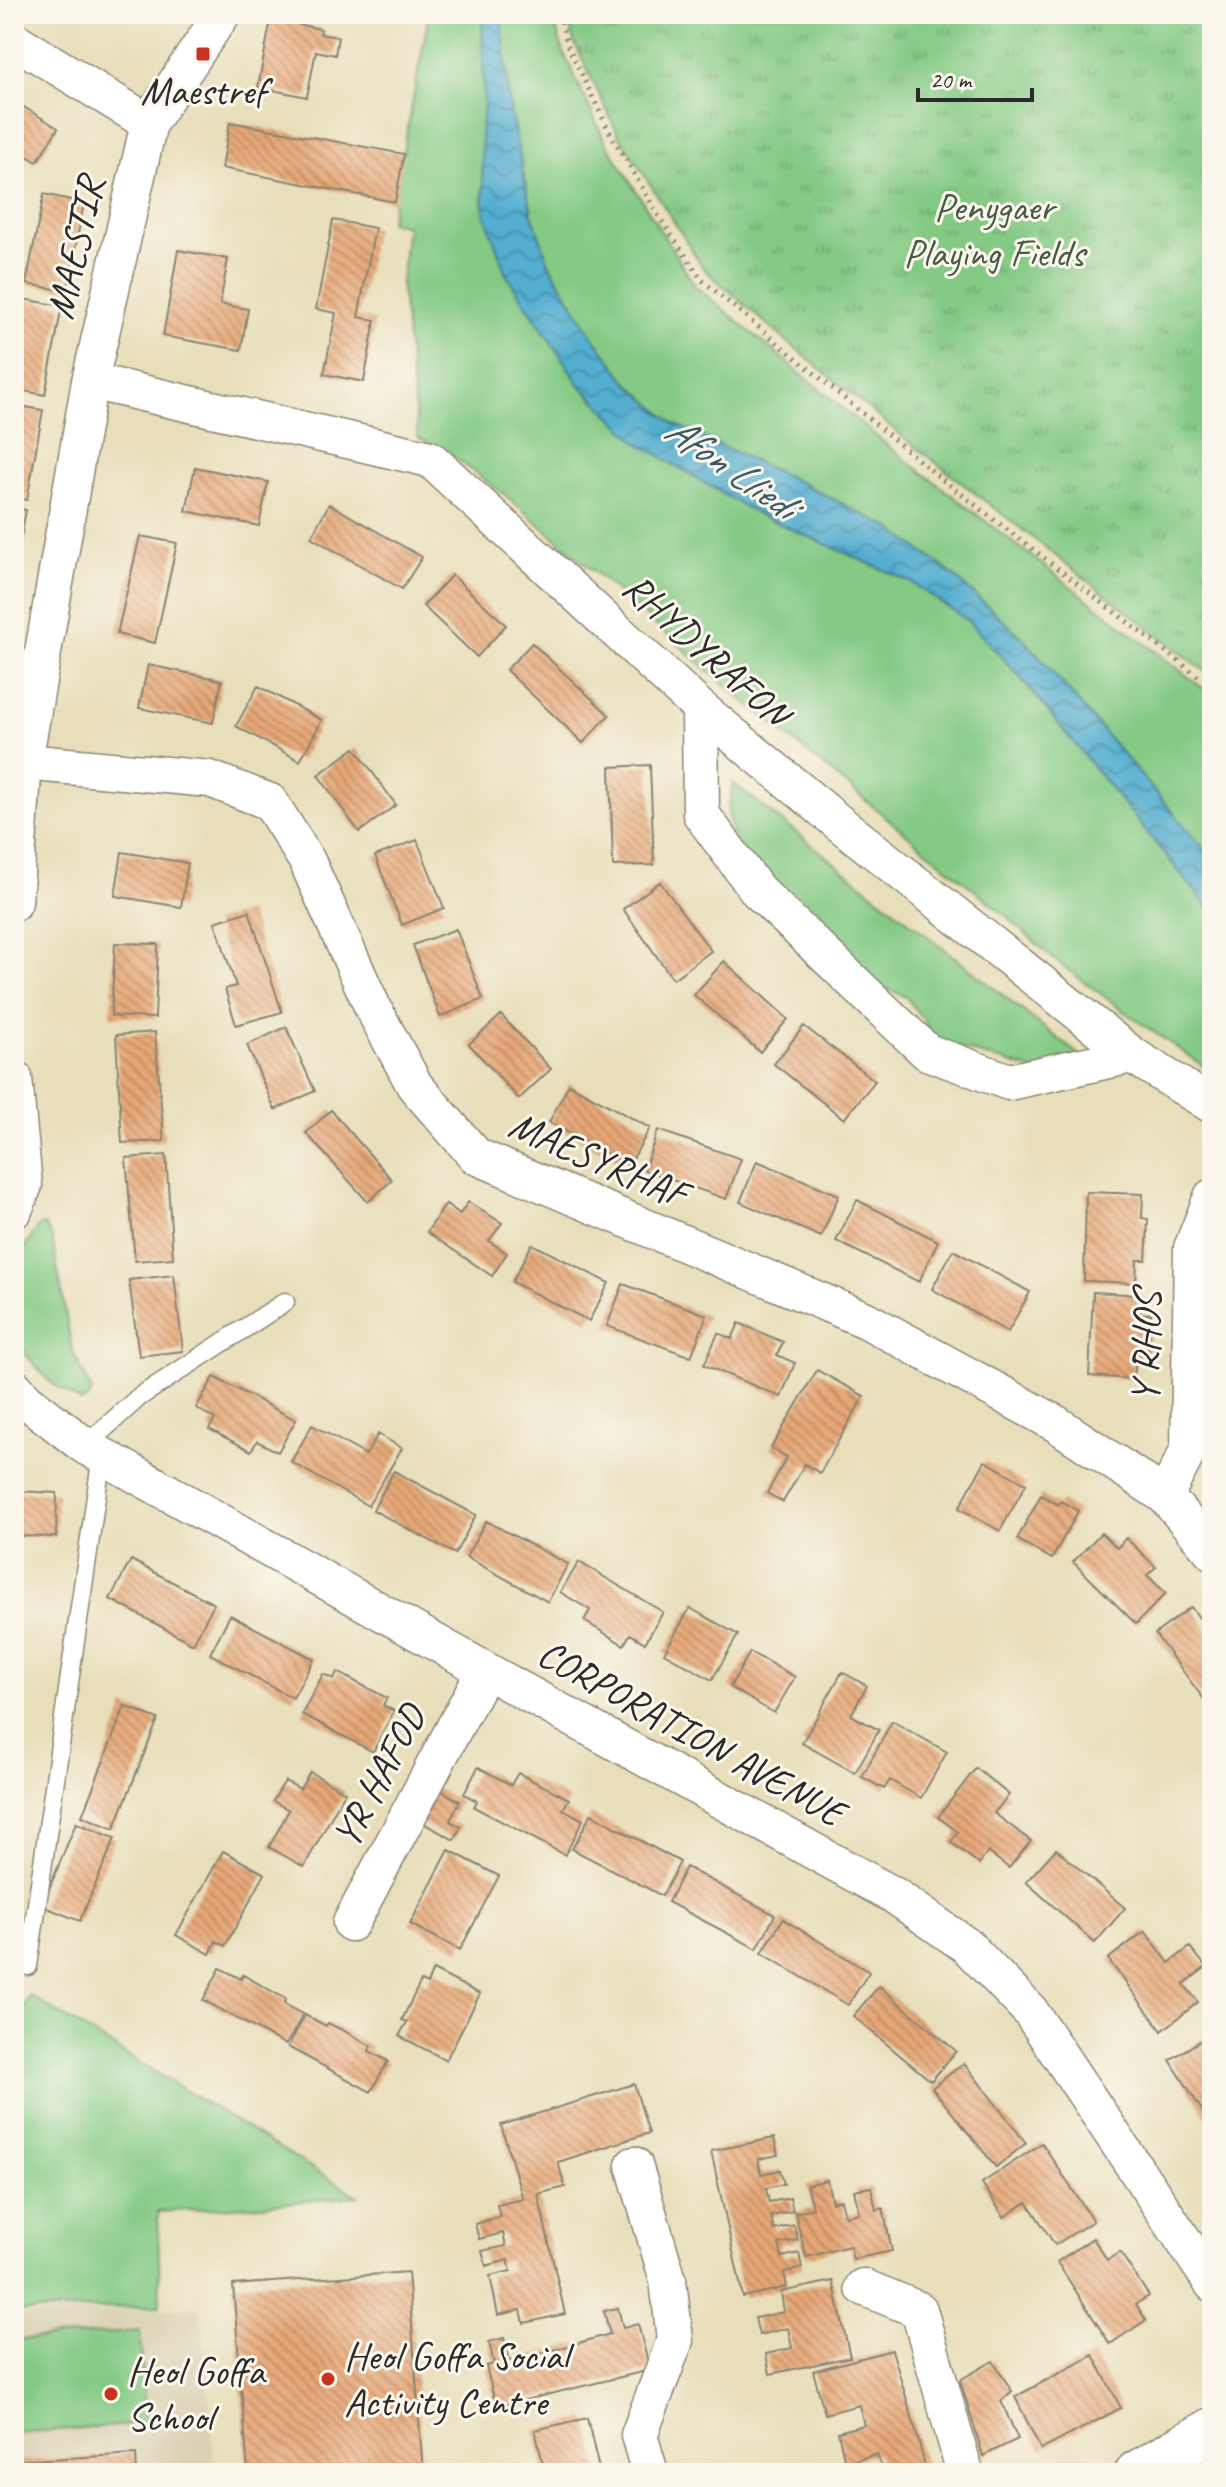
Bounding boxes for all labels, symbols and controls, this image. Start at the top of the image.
marker: Maestref [194,45,212,63]
scale bar [918,52,1032,102]
text: 20 m [930,65,973,95]
place label: Maestref [140,66,274,116]
street label: MAESTIR [35,168,116,323]
park label: Penygaer Playing Fields [904,182,1088,278]
water label: Afon Lliedi [655,403,815,537]
street label: RHYDYRAFON [613,562,803,741]
street label: MAESYRHAF [502,1099,700,1221]
street label: Y RHOS [1120,1283,1172,1403]
street label: CORPORATION AVENUE [529,1628,857,1840]
street label: YR HAFOD [321,1694,438,1856]
place label: Heol Goffa Social Activity Centre [344,2331,575,2427]
place label: Heol Goffa School [127,2346,267,2442]
marker: Heol Goffa Social Activity Centre [319,2370,337,2388]
marker: Heol Goffa School [102,2385,120,2403]

